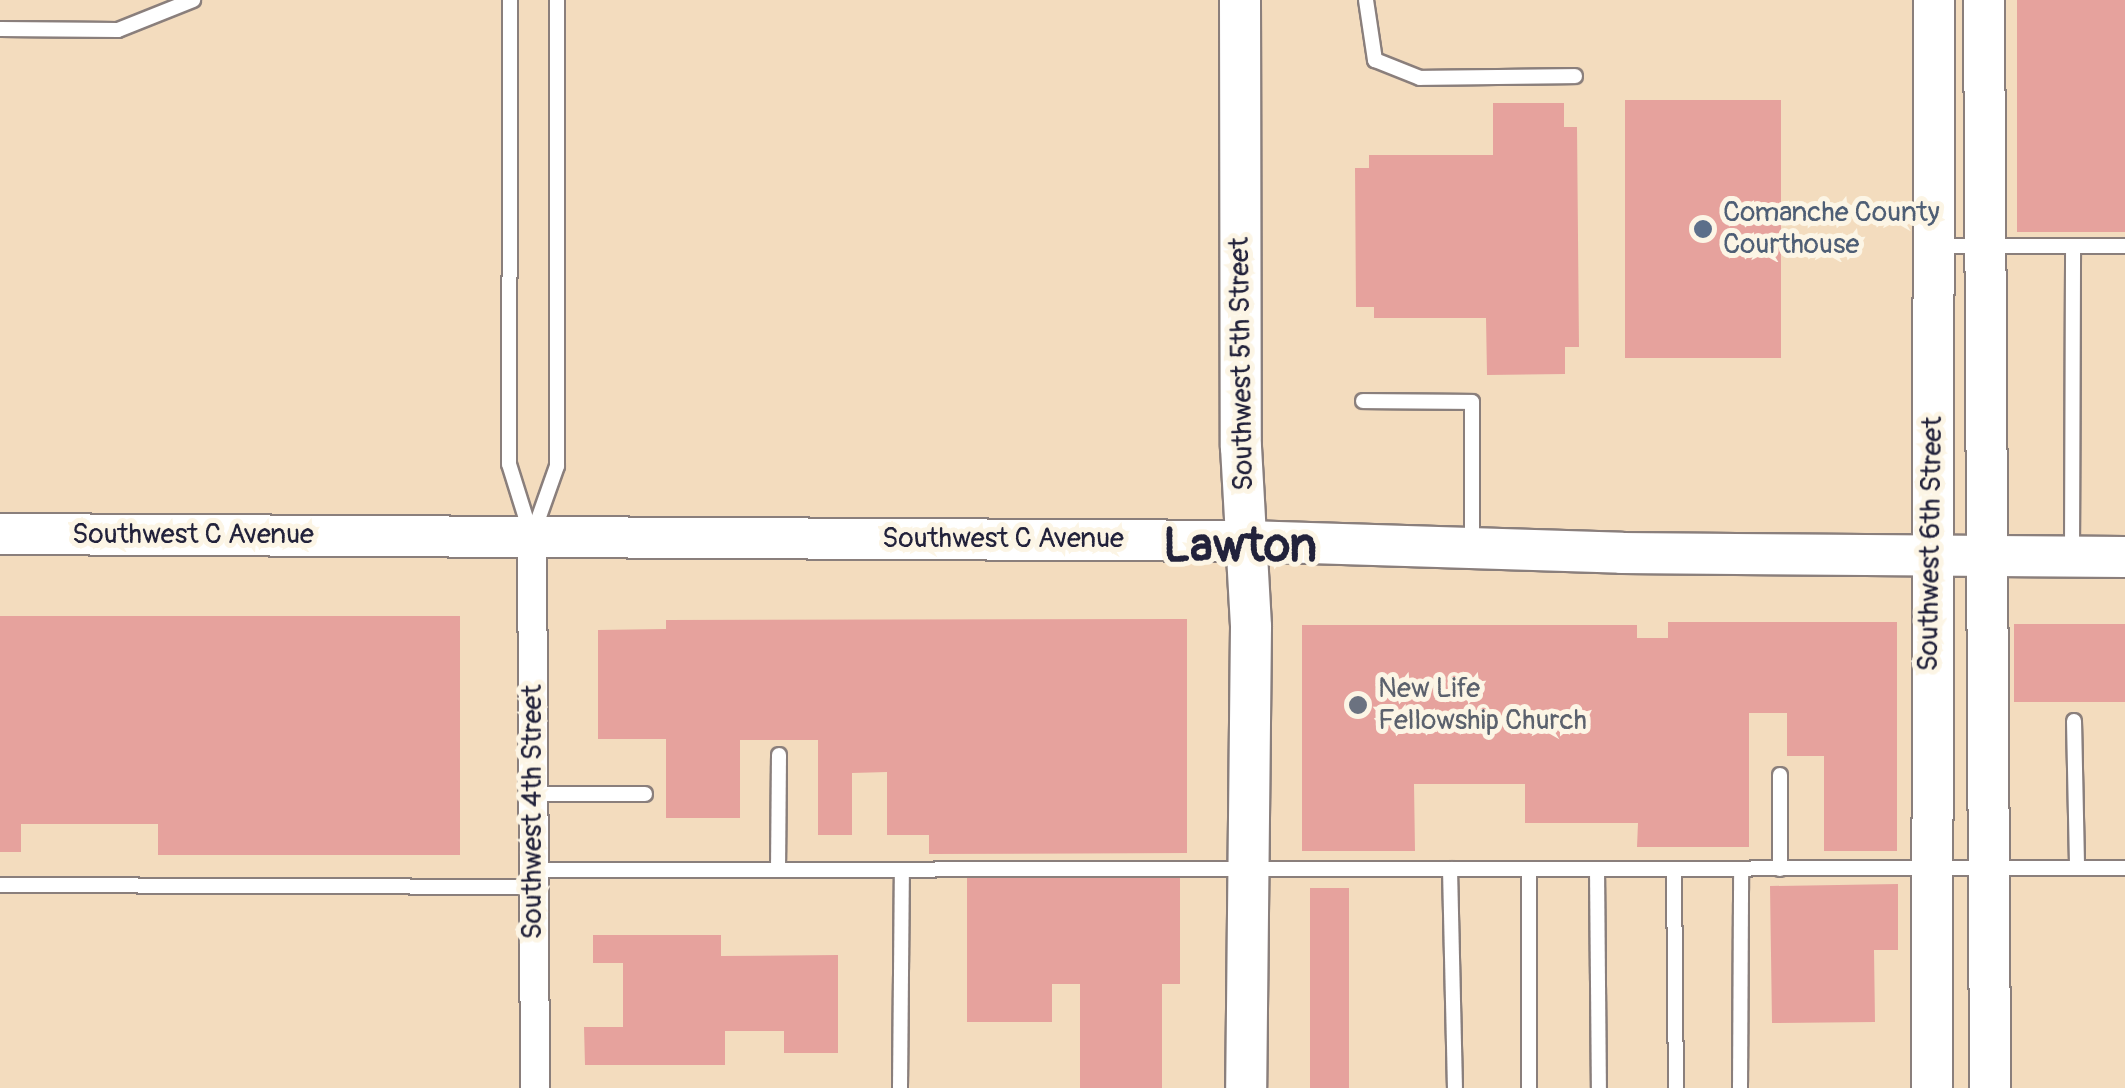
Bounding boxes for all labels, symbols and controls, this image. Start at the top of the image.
place label: Comanche County Courthouse [1723,196,1940,262]
marker: Comanche County Courthouse [1692,218,1714,240]
street label: Southwest 5th Street [1223,237,1261,491]
street label: Southwest 6th Street [1912,416,1950,672]
street label: Southwest C Avenue [72,518,314,552]
district label: Lawton [1163,518,1317,576]
street label: Southwest C Avenue [882,522,1124,556]
place label: New Life Fellowship Church [1378,672,1587,738]
street label: Southwest 4th Street [516,684,550,940]
marker: New Life Fellowship Church [1347,694,1369,716]

